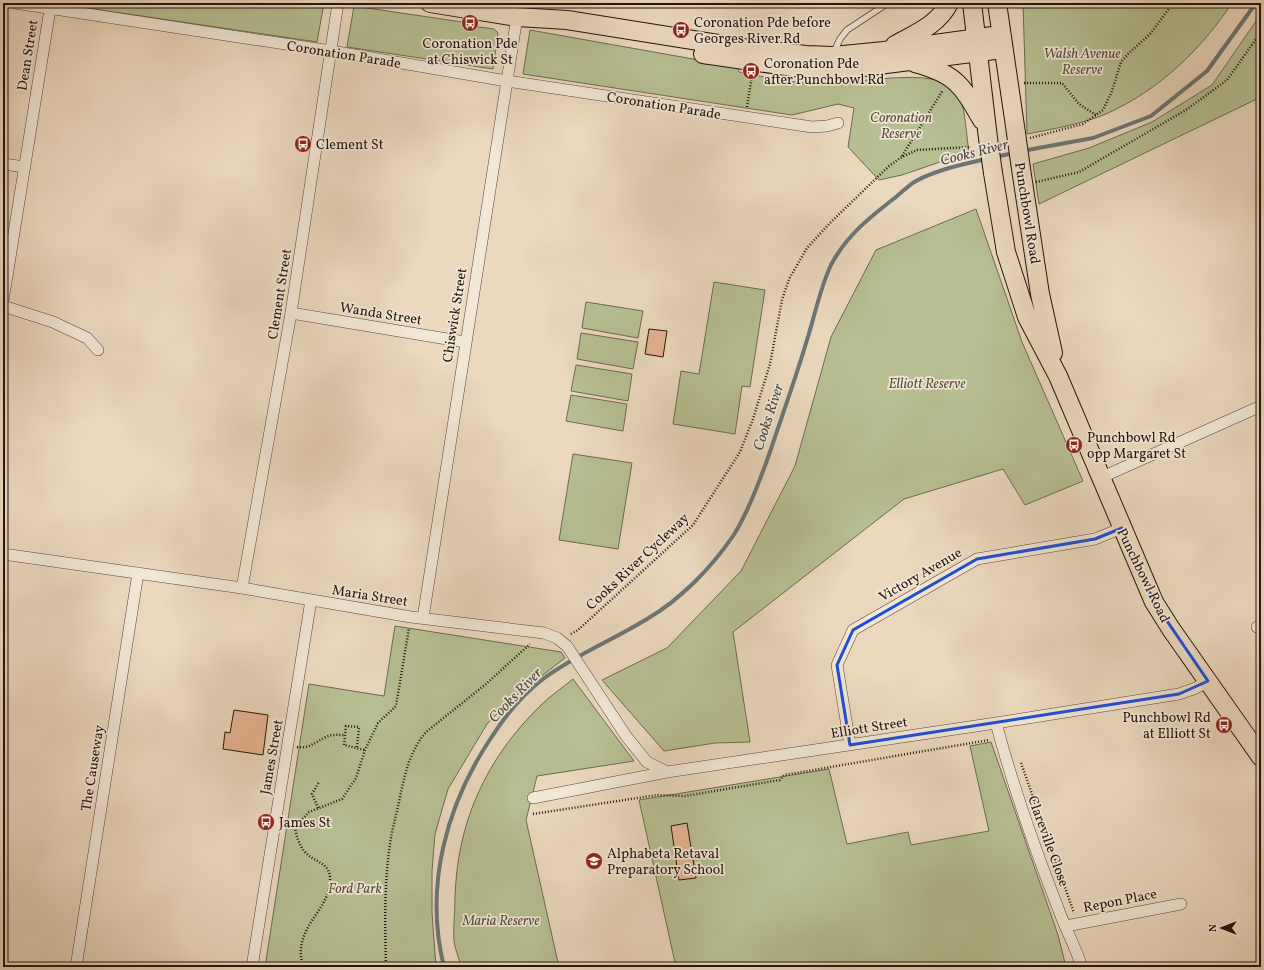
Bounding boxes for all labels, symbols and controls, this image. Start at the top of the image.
bus stop icon: Coronation Pde at Chiswick St [460,13,480,33]
place label: Coronation Pde before Georges River Rd [694,14,831,49]
street label: Dean Street [13,18,43,92]
bus stop icon: Coronation Pde before Georges River Rd [671,20,691,40]
place label: Coronation Pde at Chiswick St [422,35,518,70]
street label: Coronation Parade [285,37,403,74]
park label: Walsh Avenue Reserve [1043,45,1121,80]
place label: Coronation Pde after Punchbowl Rd [764,55,885,90]
bus stop icon: Coronation Pde after Punchbowl Rd [741,61,761,81]
street label: Coronation Parade [605,88,723,125]
park label: Coronation Reserve [870,109,932,144]
bus stop icon: Clement St [293,134,313,154]
water label: Cooks River [938,135,1011,172]
place label: Clement St [316,136,384,155]
street label: Punchbowl Road [1009,161,1044,266]
street label: Clement Street [264,247,297,341]
street label: Chiswick Street [439,267,472,364]
street label: Wanda Street [338,299,423,330]
park label: Elliott Reserve [888,375,966,394]
water label: Cooks River [749,381,790,454]
place label: Punchbowl Rd opp Margaret St [1087,429,1186,464]
bus stop icon: Punchbowl Rd opp Margaret St [1064,435,1084,455]
street label: Cooks River Cycleway [582,509,694,615]
street label: Punchbowl Road [1112,525,1174,626]
street label: Victory Avenue [876,544,966,607]
street label: Maria Street [330,581,409,612]
water label: Cooks River [484,664,548,728]
place label: Punchbowl Rd at Elliott St [1122,709,1211,744]
street label: Elliott Street [829,713,909,744]
bus stop icon: Punchbowl Rd at Elliott St [1214,715,1234,735]
street label: James Street [257,718,288,796]
street label: The Causeway [77,723,110,813]
street label: Clareville Close [1022,793,1073,890]
bus stop icon: James St [256,812,276,832]
place label: James St [279,814,331,833]
place label: Alphabeta Retaval Preparatory School [607,845,724,880]
school or university icon: Alphabeta Retaval Preparatory School [584,851,604,871]
park label: Ford Park [328,880,382,899]
street label: Repon Place [1082,885,1159,918]
north arrow [1202,908,1242,948]
park label: Maria Reserve [461,912,540,931]
text: N [1206,924,1221,932]

